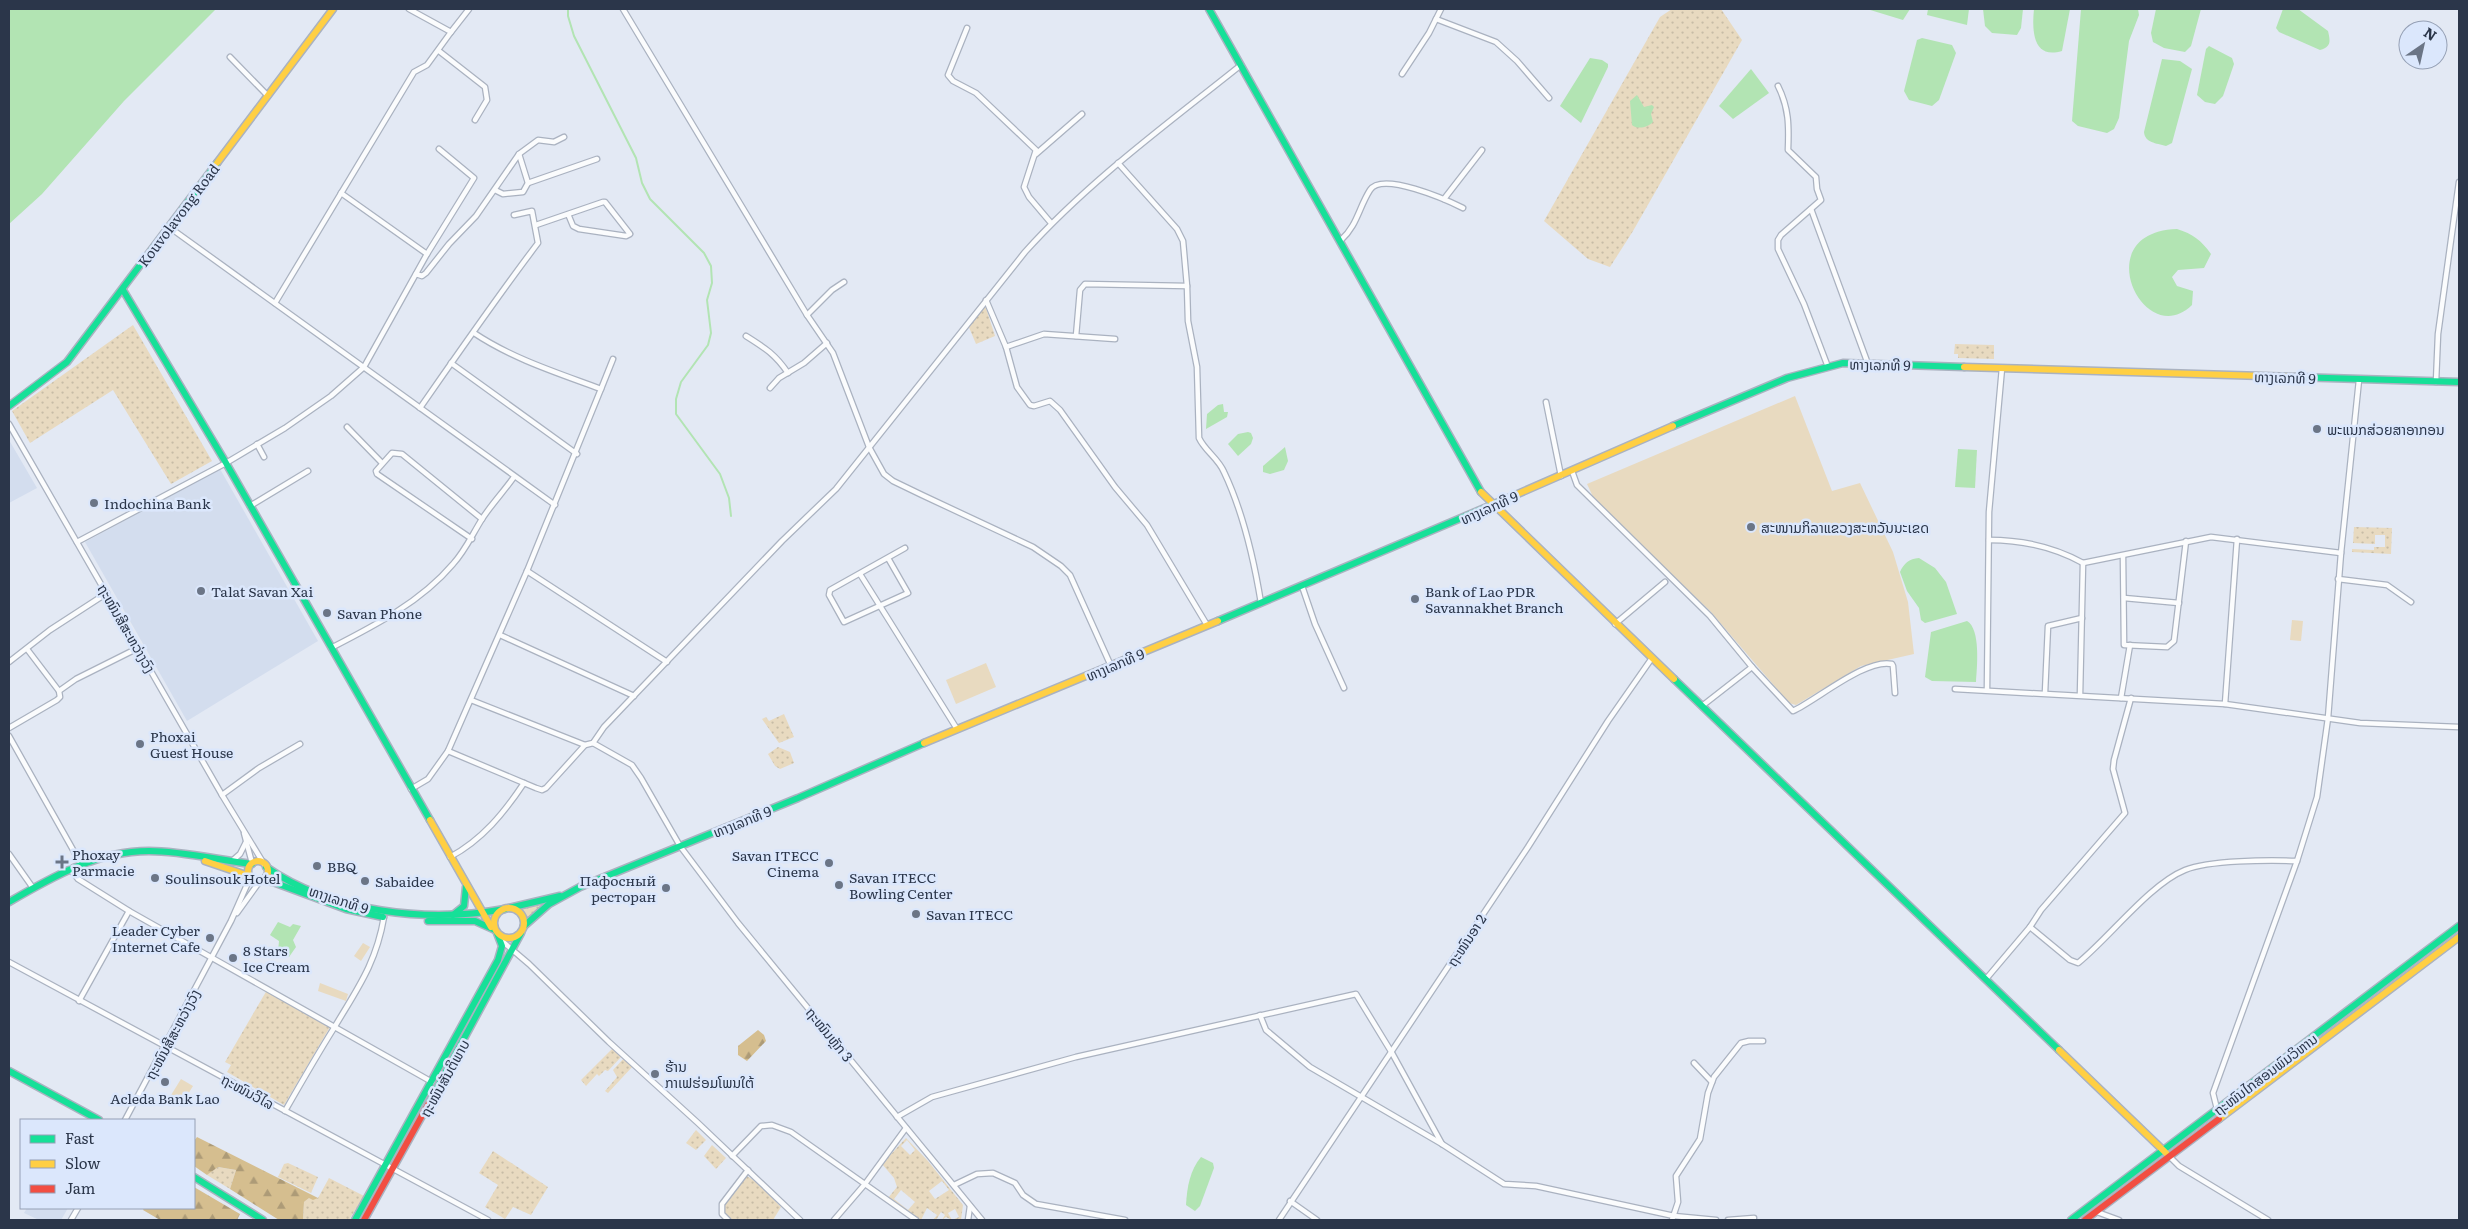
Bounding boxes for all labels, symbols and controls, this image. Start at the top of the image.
north arrow [2398,20,2448,70]
text: N [2420,22,2441,45]
street label: Kouvolavong Road [133,159,224,271]
street label: ທາງເລກທີ 9 [1849,353,1911,375]
street label: ທາງເລກທີ 9 [2254,366,2316,388]
place label: ພະແນກສ່ວຍສາອາກອນ [2327,419,2445,439]
marker: ພະແນກສ່ວຍສາອາກອນ [2311,423,2323,435]
street label: ທາງເລກທີ 9 [1457,485,1521,529]
place label: Indochina Bank [104,493,211,513]
marker: Indochina Bank [88,497,100,509]
place label: ສະໜາມກິລາແຂວງສະຫວັນນະເຂດ [1761,517,1929,537]
marker: ສະໜາມກິລາແຂວງສະຫວັນນະເຂດ [1745,521,1757,533]
street label: ຖະໜົນສີສະຫວ່າງວົງ [93,580,161,676]
place label: Talat Savan Xai [211,581,313,601]
place label: Bank of Lao PDR Savannakhet Branch [1425,581,1563,617]
marker: Talat Savan Xai [195,585,207,597]
marker: Bank of Lao PDR Savannakhet Branch [1409,593,1421,605]
place label: Savan Phone [337,603,422,623]
marker: Savan Phone [321,607,333,619]
street label: ທາງເລກທີ 9 [1083,643,1147,685]
place label: Phoxai Guest House [150,726,233,762]
marker: Phoxai Guest House [134,738,146,750]
street label: ທາງເລກທີ 9 [710,800,774,842]
place label: Phoxay Parmacie [72,844,134,880]
place label: Savan ITECC Cinema [732,845,819,881]
marker: Phoxay Parmacie [56,856,68,868]
place label: BBQ [327,856,358,876]
marker: Savan ITECC Cinema [823,857,835,869]
marker: BBQ [311,860,323,872]
place label: Savan ITECC Bowling Center [849,867,953,903]
place label: Soulinsouk Hotel [165,868,281,888]
place label: Пафосный ресторан [579,870,656,906]
place label: Sabaidee [375,871,434,891]
marker: Soulinsouk Hotel [149,872,161,884]
marker: Sabaidee [359,875,371,887]
marker: Savan ITECC Bowling Center [833,879,845,891]
street label: ທາງເລກທີ 9 [307,880,371,918]
marker: Пафосный ресторан [660,882,672,894]
place label: Savan ITECC [926,904,1013,924]
marker: Savan ITECC [910,908,922,920]
street label: ຖະໜົນອາ 2 [1442,910,1490,970]
place label: Leader Cyber Internet Cafe [112,920,200,956]
marker: Leader Cyber Internet Cafe [204,932,216,944]
place label: 8 Stars Ice Cream [243,940,311,976]
marker: 8 Stars Ice Cream [227,952,239,964]
street label: ຖະໜົນສີສະຫວ່າງວົງ [140,985,204,1083]
street label: ຖະໜົນຫຼັກ 3 [802,1002,858,1066]
street label: ຖະໜົນໄກສອນພົມວິຫານ [2209,1028,2321,1120]
street label: ຖະໜົນສັນຕິພາບ [414,1036,474,1120]
place label: ຮ້ານ ກາເຟຮ່ອມໂພນໃຕ້ [665,1056,754,1092]
marker: ຮ້ານ ກາເຟຮ່ອມໂພນໃຕ້ [649,1068,661,1080]
street label: ຖະໜົນວິໄລ [218,1069,278,1113]
marker: Acleda Bank Lao [159,1076,171,1088]
place label: Acleda Bank Lao [110,1088,220,1108]
legend [20,1119,195,1209]
text: Fast [65,1126,94,1149]
text: Slow [65,1151,100,1174]
text: Jam [65,1176,96,1199]

